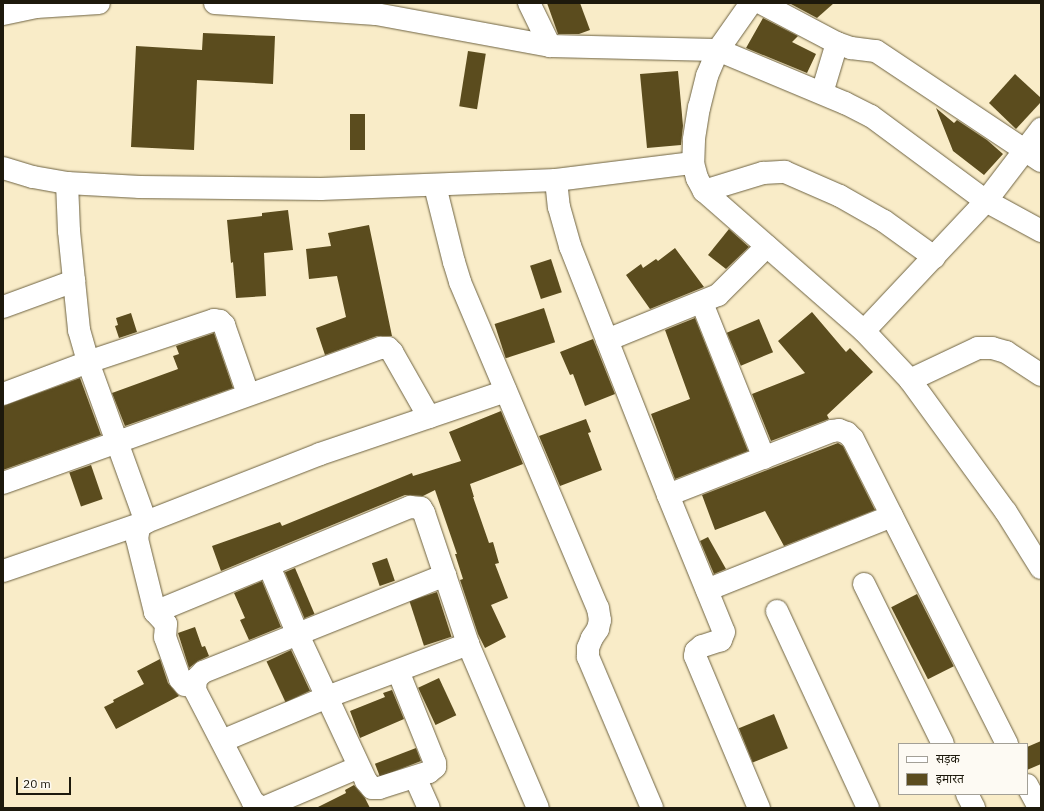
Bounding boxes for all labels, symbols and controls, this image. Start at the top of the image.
legend [898,743,1028,795]
text: सड़क [936,751,960,766]
scale bar [18,769,73,795]
text: इमारत [936,771,964,786]
text: 20 m [23,776,51,791]

